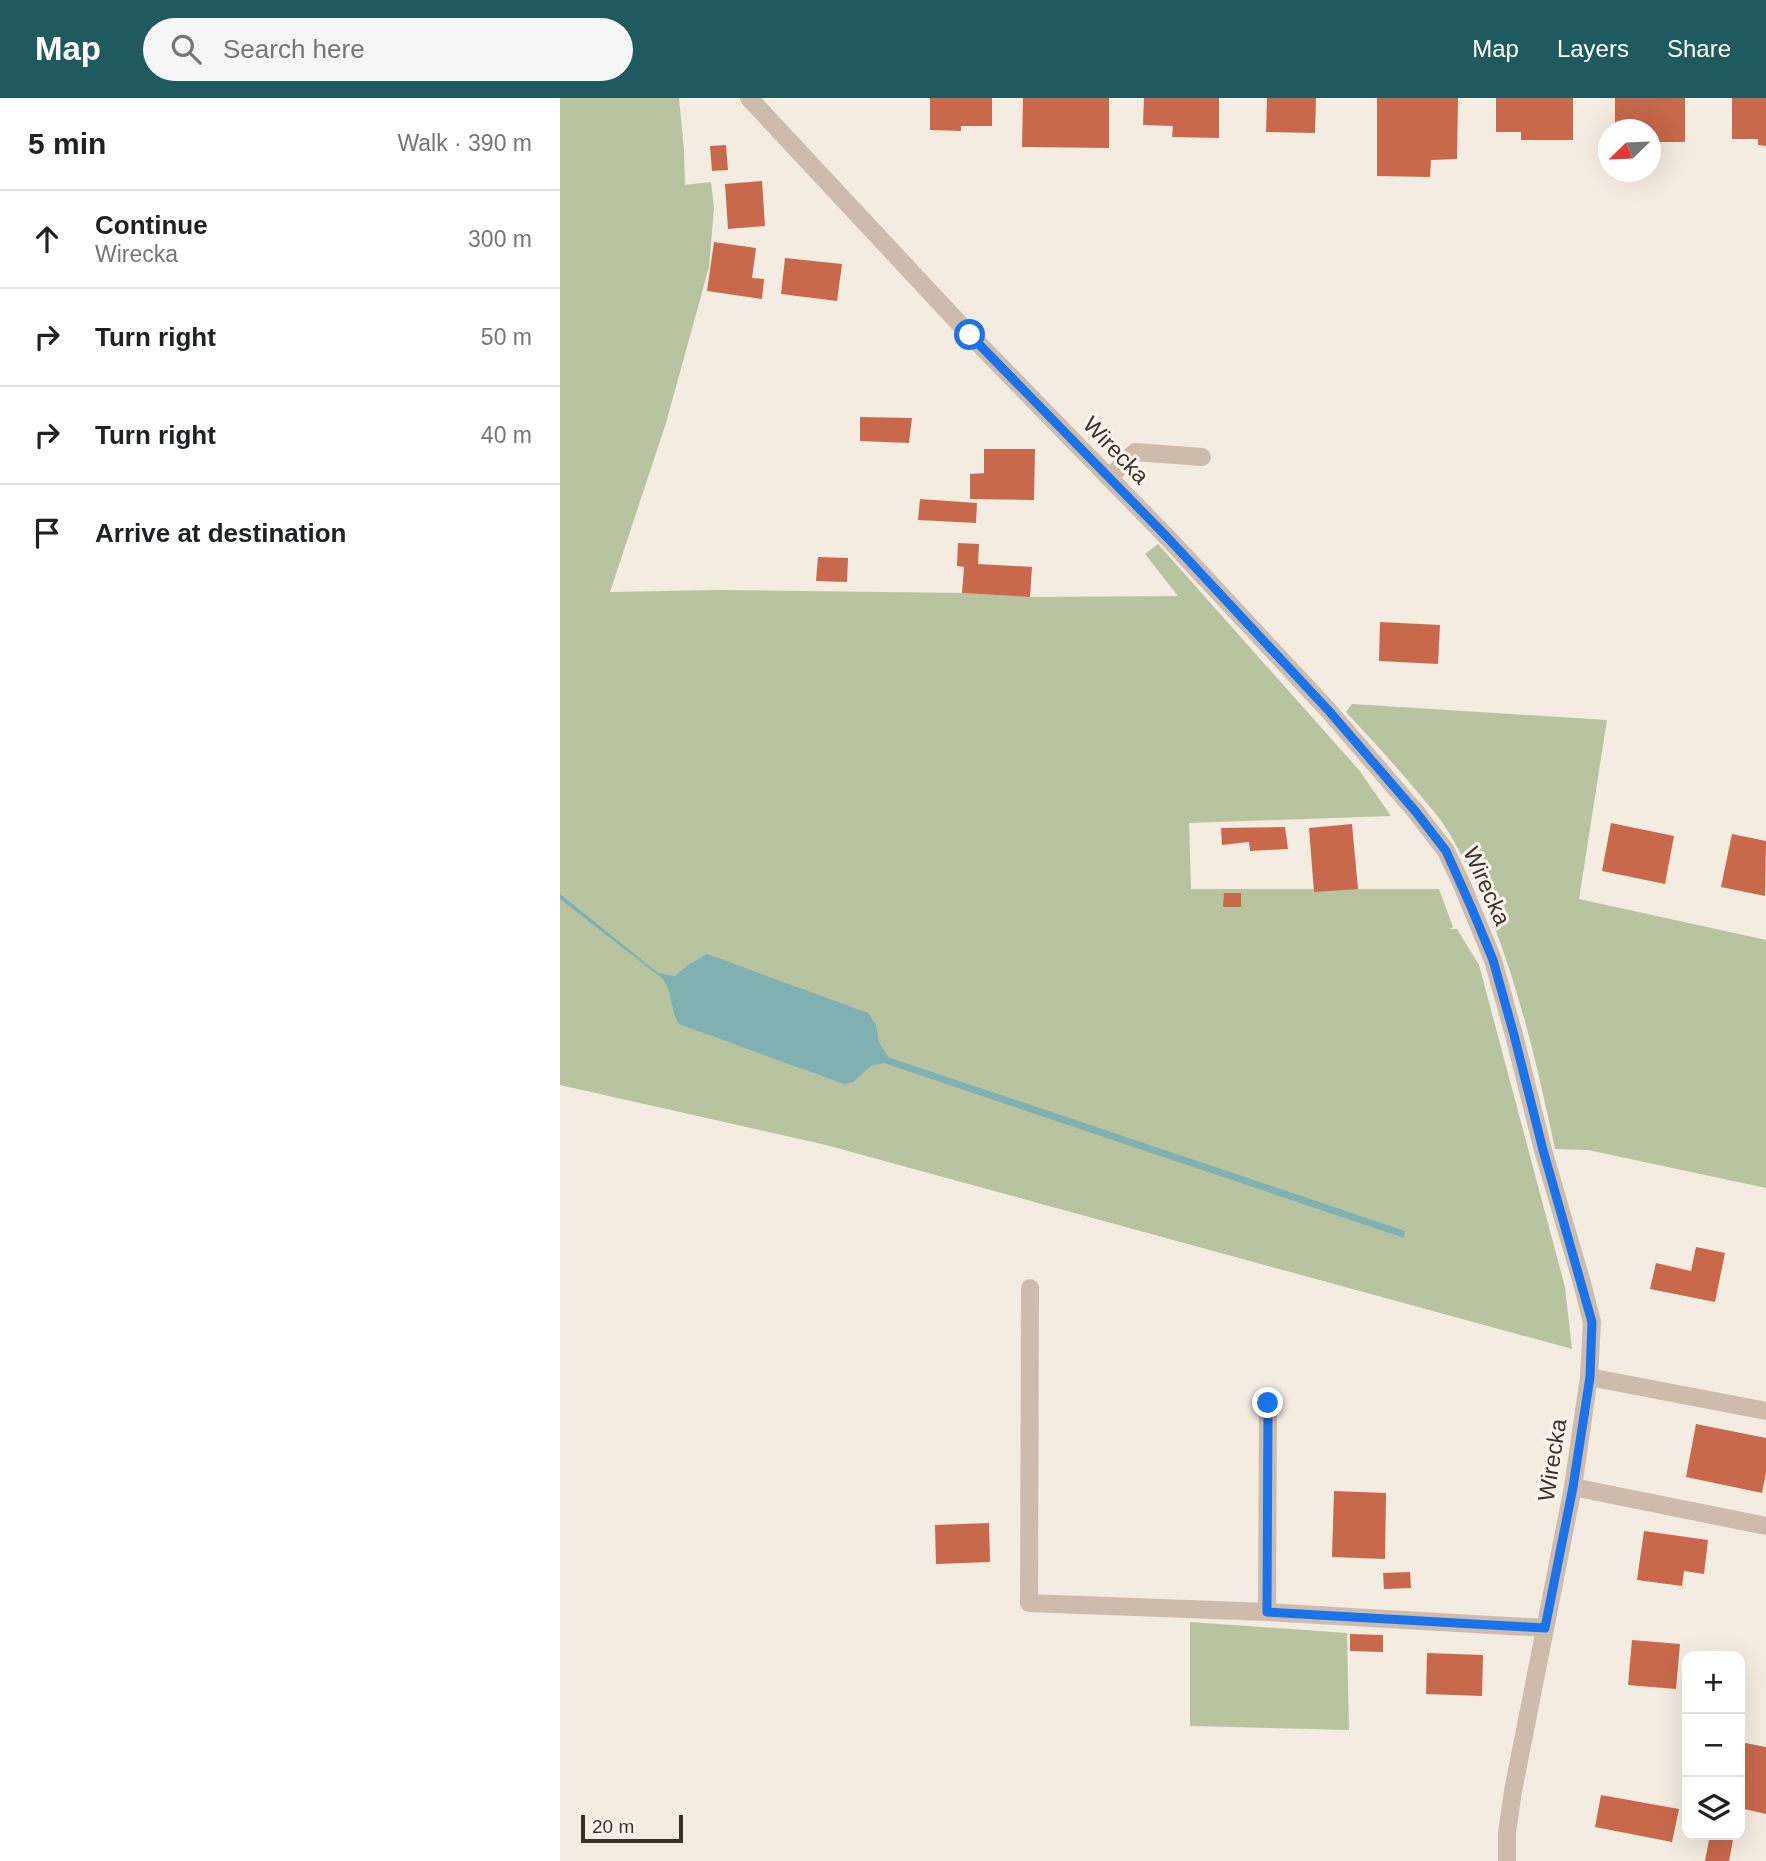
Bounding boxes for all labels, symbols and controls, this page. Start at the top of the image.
search box [143,18,633,81]
text: Map [35,30,101,67]
icon: search [167,30,205,68]
text: Search here [223,34,365,64]
text: Map [1472,35,1519,62]
text: Layers [1557,35,1629,62]
text: Share [1667,35,1731,62]
north arrow [1598,119,1661,182]
text: 5 min [28,127,106,160]
text: Walk · 390 m [397,130,532,156]
text: Continue [95,210,208,240]
icon: ahead [28,220,66,258]
text: 300 m [468,226,532,252]
text: Wirecka [95,241,178,267]
icon: right [28,318,66,356]
route start [954,319,985,350]
text: Turn right [95,322,216,352]
text: 50 m [481,324,532,350]
street label: Wirecka [1078,411,1154,489]
icon: right [28,416,66,454]
text: Turn right [95,420,216,450]
text: 40 m [481,422,532,448]
icon: arrive [28,514,66,552]
text: Arrive at destination [95,518,346,548]
street label: Wirecka [1458,843,1516,929]
route end [1252,1387,1283,1418]
street label: Wirecka [1533,1417,1571,1503]
map controls [1682,1651,1745,1840]
button: + [1682,1651,1745,1714]
button: − [1682,1714,1745,1777]
button: layers [1682,1777,1745,1840]
scale bar [581,1812,682,1844]
text: 20 m [592,1816,634,1837]

